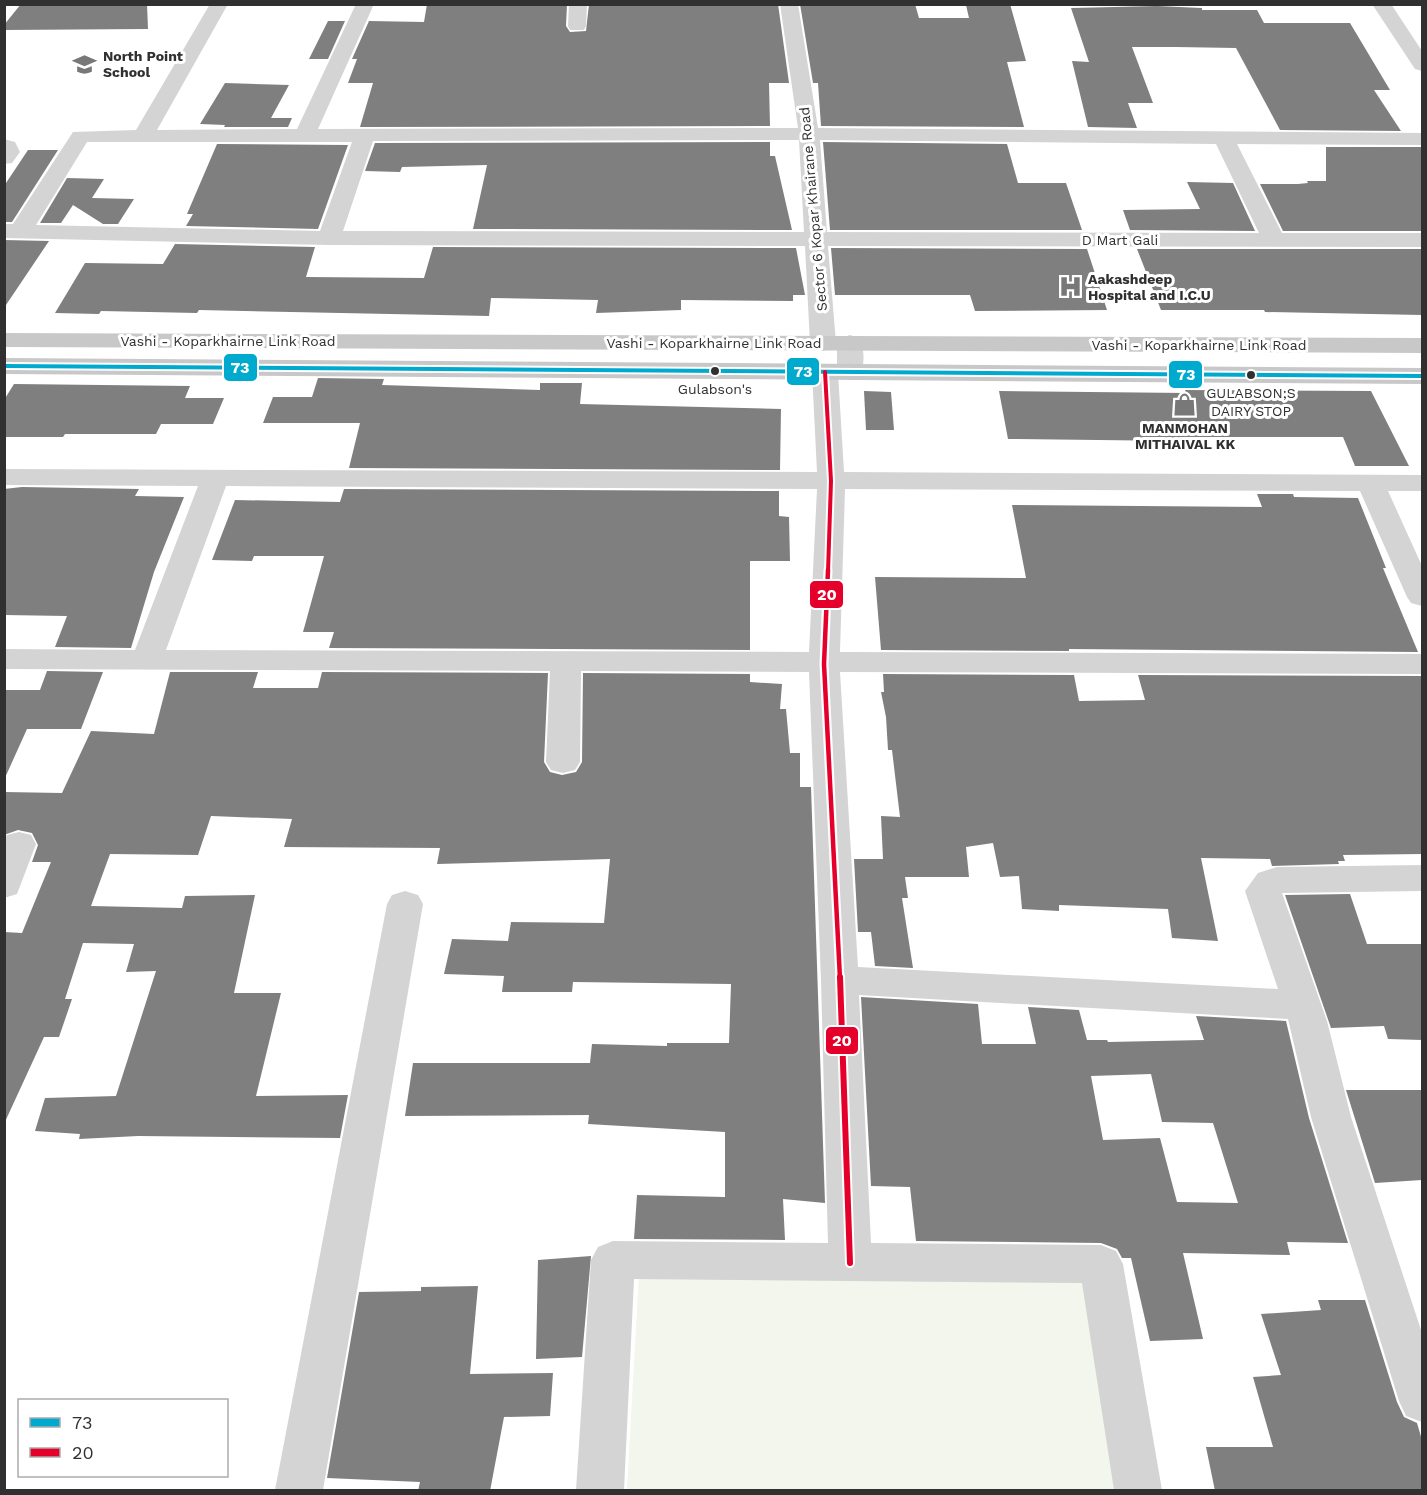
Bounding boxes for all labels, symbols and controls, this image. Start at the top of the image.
place label: North Point School [103,48,183,80]
school or university icon: North Point School [72,51,98,77]
street label: Sector 6 Kopar Khairane Road [796,106,830,312]
street label: D Mart Gali [1082,232,1158,248]
place label: Aakashdeep Hospital and I.C.U [1088,271,1211,303]
hospital icon: Aakashdeep Hospital and I.C.U [1057,274,1083,300]
street label: Vashi - Koparkhairne Link Road [121,333,335,349]
street label: Vashi - Koparkhairne Link Road [607,335,821,351]
street label: Vashi - Koparkhairne Link Road [1092,337,1306,353]
line badge: 73 [223,353,258,382]
line badge: 73 [786,357,820,386]
text: 73 [230,358,250,377]
line badge: 73 [1168,360,1203,389]
text: 73 [793,362,813,381]
marker: Gulabson's [709,365,721,377]
text: 73 [1176,365,1196,384]
marker: GULABSON;S DAIRY STOP [1245,369,1257,381]
place label: Gulabson's [678,381,752,397]
place label: GULABSON;S DAIRY STOP [1206,385,1296,419]
shop icon: MANMOHAN MITHAIVAL KK [1172,391,1198,417]
place label: MANMOHAN MITHAIVAL KK [1135,420,1235,452]
line badge: 20 [809,580,844,609]
text: 20 [817,585,837,604]
line badge: 20 [825,1026,859,1055]
text: 20 [832,1031,852,1050]
legend [18,1399,228,1477]
text: 73 [72,1412,93,1433]
text: 20 [72,1442,94,1463]

